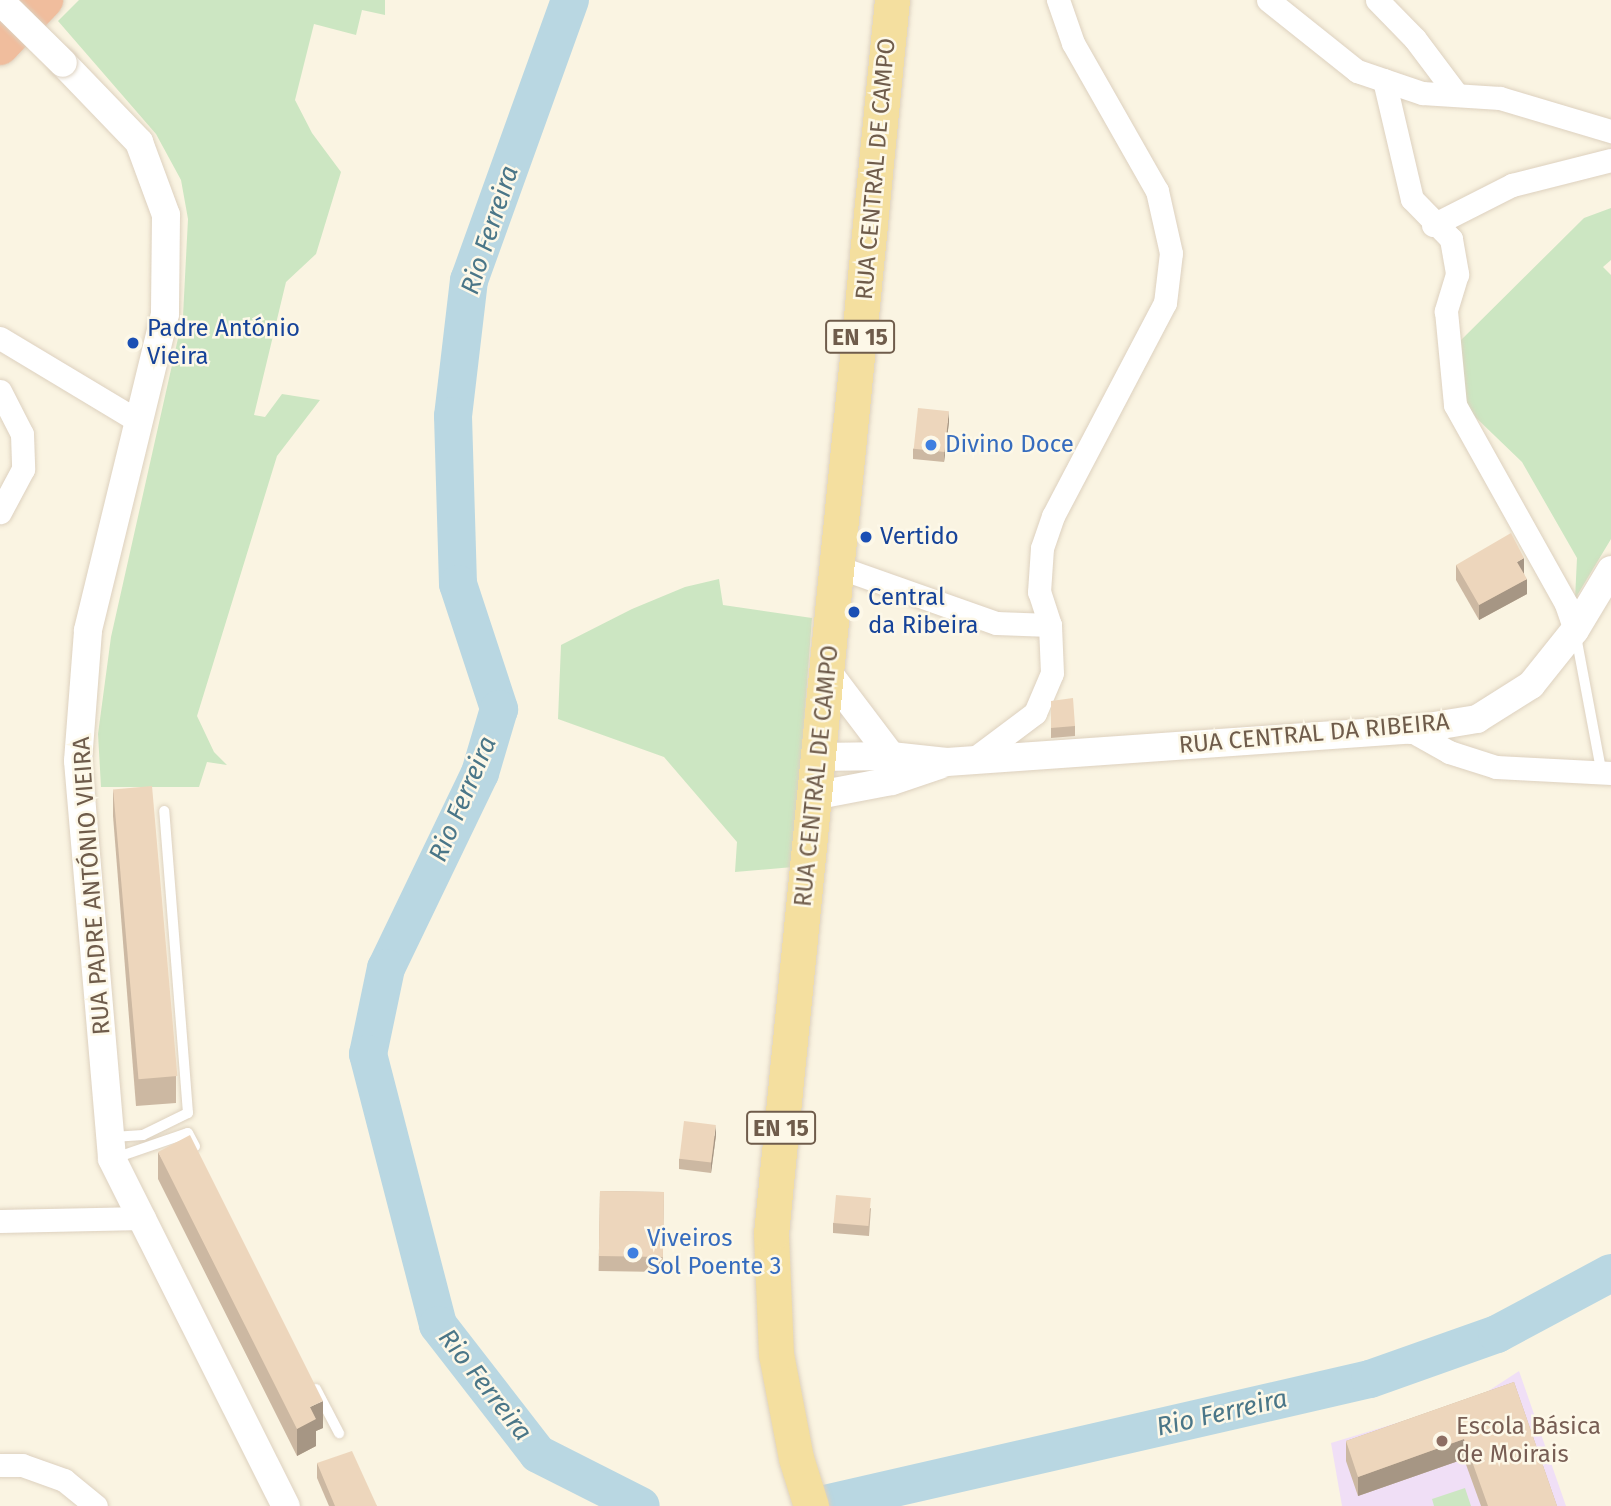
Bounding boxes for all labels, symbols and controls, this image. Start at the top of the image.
street label: RUA CENTRAL DE CAMPO [850,37,902,301]
water label: Rio Ferreira [455,162,525,298]
place label: Padre António Vieira [147,315,300,371]
road number: EN 15 [825,318,895,356]
marker: Padre António Vieira [125,335,141,351]
place label: Divino Doce [945,431,1074,459]
marker: Divino Doce [923,437,939,453]
place label: Vertido [880,523,959,551]
marker: Vertido [858,529,874,545]
place label: Central da Ribeira [868,584,979,640]
marker: Central da Ribeira [846,604,862,620]
street label: RUA CENTRAL DE CAMPO [789,644,845,908]
street label: RUA CENTRAL DA RIBEIRA [1178,708,1450,760]
water label: Rio Ferreira [423,732,503,866]
street label: RUA PADRE ANTÓNIO VIEIRA [67,736,117,1036]
road number: EN 15 [746,1108,816,1148]
place label: Viveiros Sol Poente 3 [647,1225,782,1281]
marker: Viveiros Sol Poente 3 [625,1245,641,1261]
water label: Rio Ferreira [432,1323,538,1447]
water label: Rio Ferreira [1154,1383,1290,1443]
place label: Escola Básica de Moirais [1456,1413,1601,1469]
marker: Escola Básica de Moirais [1434,1433,1450,1449]

